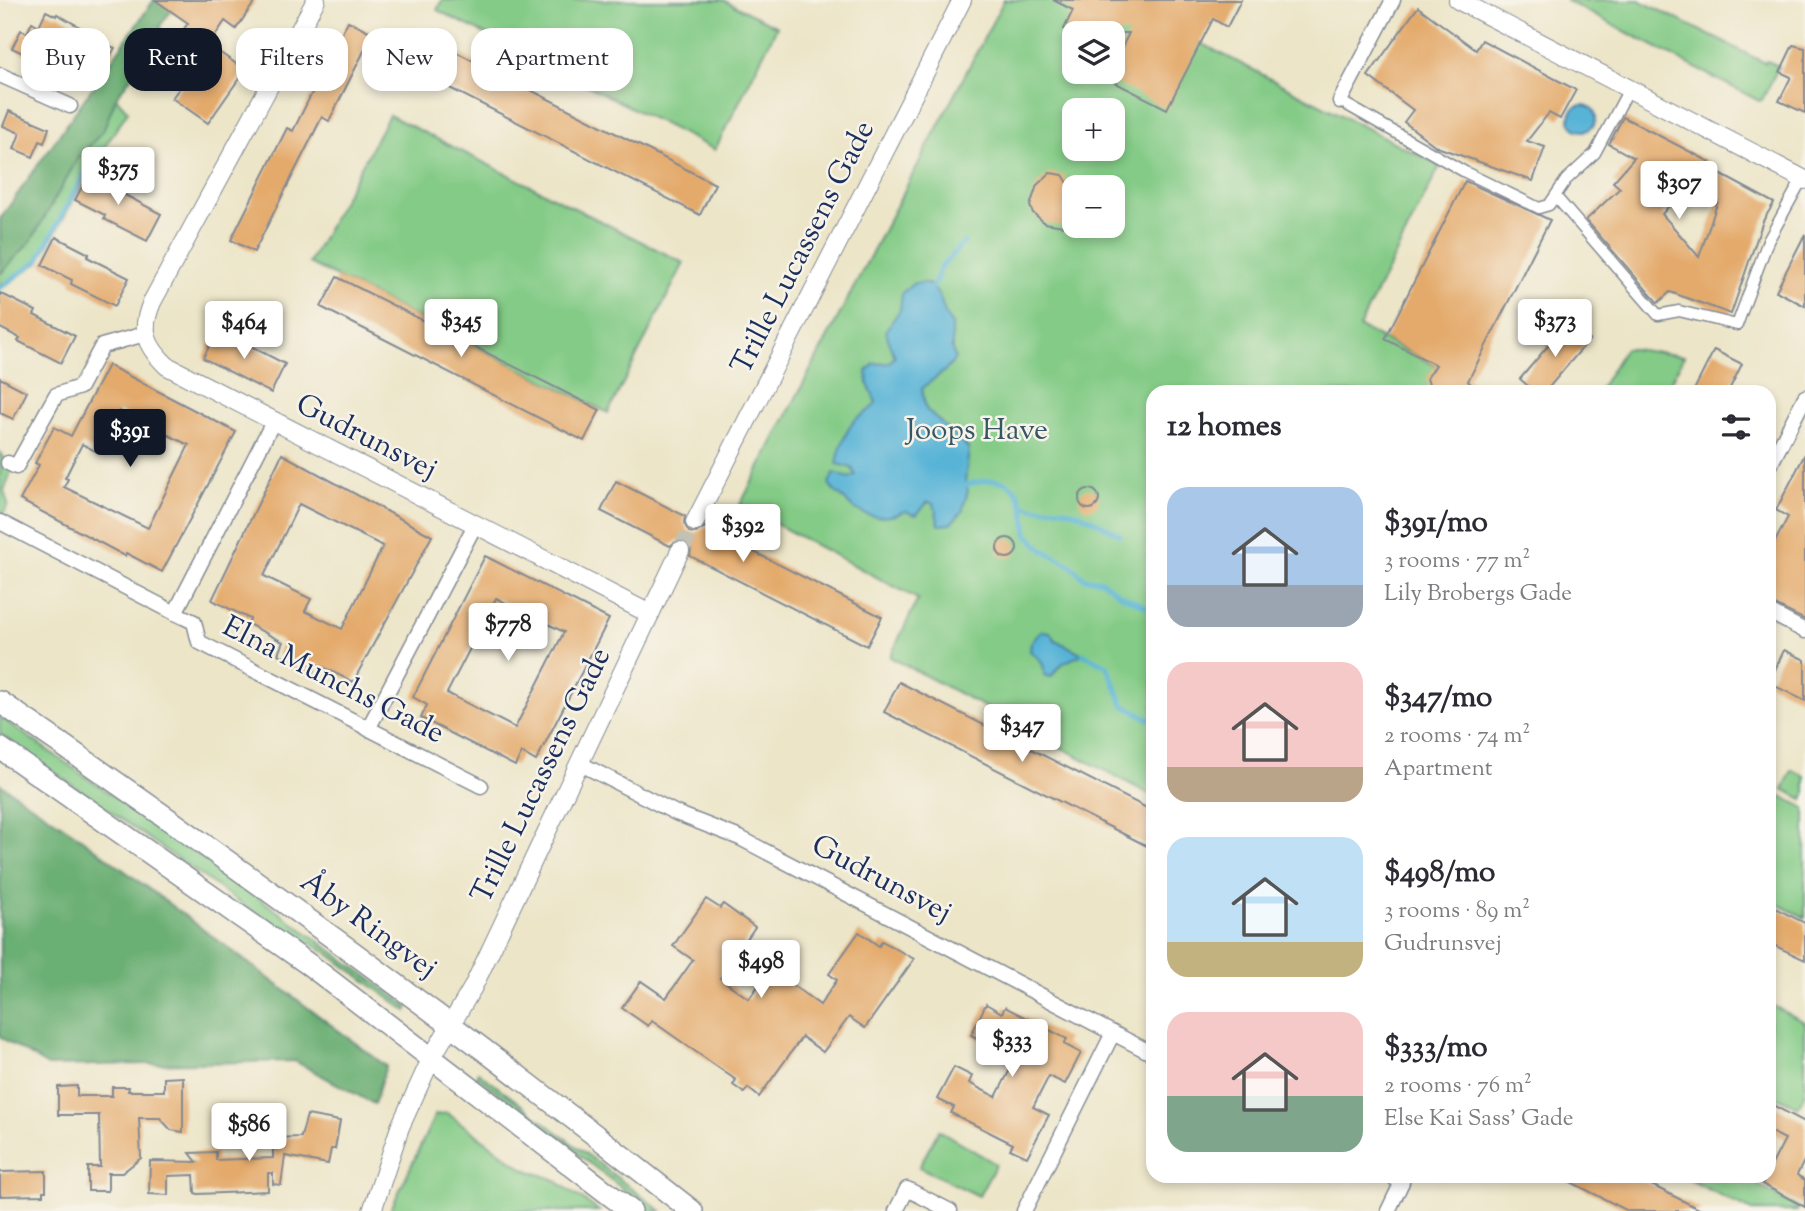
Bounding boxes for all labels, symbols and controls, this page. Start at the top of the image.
map controls [1062,21,1125,238]
button: layers [1062,21,1125,84]
chip: Buy [21,28,110,91]
chip: Rent [124,28,222,91]
chip: Filters [236,28,348,91]
chip: New [362,28,457,91]
chip: Apartment [471,28,633,91]
button: + [1062,98,1125,161]
street label: Trille Lucassens Gade [721,114,887,382]
pin: $375 [77,148,159,207]
text: $375 [98,153,138,186]
pin: $307 [1638,162,1720,221]
text: $307 [1656,167,1702,200]
button: − [1062,175,1125,238]
pin: $345 [420,300,502,359]
pin: $373 [1514,300,1596,359]
pin: $464 [203,302,285,361]
text: $345 [440,305,482,338]
text: $373 [1534,305,1576,338]
text: $464 [221,307,267,340]
street label: Gudrunsvej [288,384,444,492]
text: 12 homes [1167,406,1282,449]
icon: filters [1717,408,1755,446]
pin: $391 [89,410,171,469]
park label: Joops Have [904,410,1048,453]
text: $391 [110,415,150,448]
text: $391/mo [1384,502,1488,545]
pin: $392 [702,504,784,564]
text: $392 [721,510,765,543]
icon: home [1223,515,1307,599]
text: 3 rooms · 77 m² [1384,545,1530,578]
text: Lily Brobergs Gade [1384,578,1572,611]
pin: $778 [467,604,549,663]
street label: Elna Munchs Gade [215,606,451,756]
text: $778 [485,609,531,642]
street label: Trille Lucassens Gade [461,641,623,911]
text: $347/mo [1384,677,1492,720]
icon: home [1223,690,1307,774]
pin: $347 [981,704,1063,764]
text: $347 [1000,710,1044,743]
text: 2 rooms · 74 m² [1384,720,1530,753]
text: Apartment [1384,753,1493,786]
street label: Gudrunsvej [803,825,959,935]
text: $498/mo [1384,852,1495,895]
street label: Åby Ringvej [291,862,445,990]
icon: home [1223,865,1307,949]
text: 3 rooms · 89 m² [1384,895,1530,928]
text: Gudrunsvej [1384,928,1502,961]
pin: $498 [720,940,802,1000]
text: $498 [738,946,784,979]
pin: $333 [971,1020,1053,1079]
text: $333 [992,1025,1032,1058]
text: $333/mo [1384,1027,1488,1070]
icon: home [1223,1040,1307,1124]
text: 2 rooms · 76 m² [1384,1070,1532,1103]
text: Else Kai Sass' Gade [1384,1103,1574,1136]
pin: $586 [208,1104,290,1163]
text: $586 [227,1109,271,1142]

